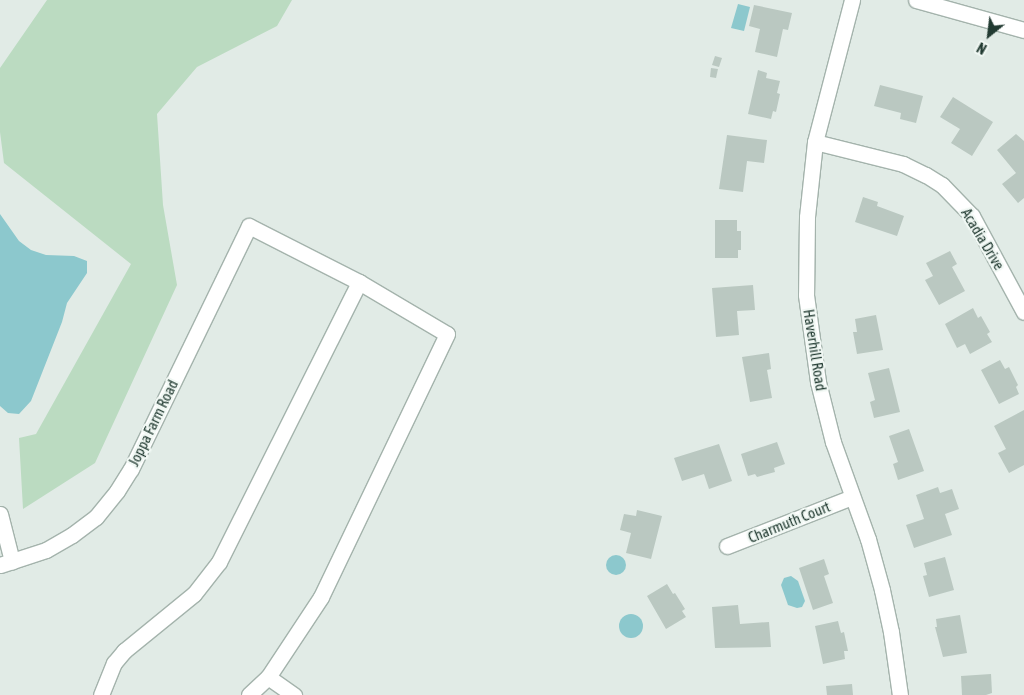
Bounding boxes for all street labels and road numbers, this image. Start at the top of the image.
street label: Acadia Drive [958,205,1008,273]
street label: Haverhill Road [800,308,830,392]
street label: Joppa Farm Road [124,377,182,469]
street label: Charmuth Court [745,497,833,547]

